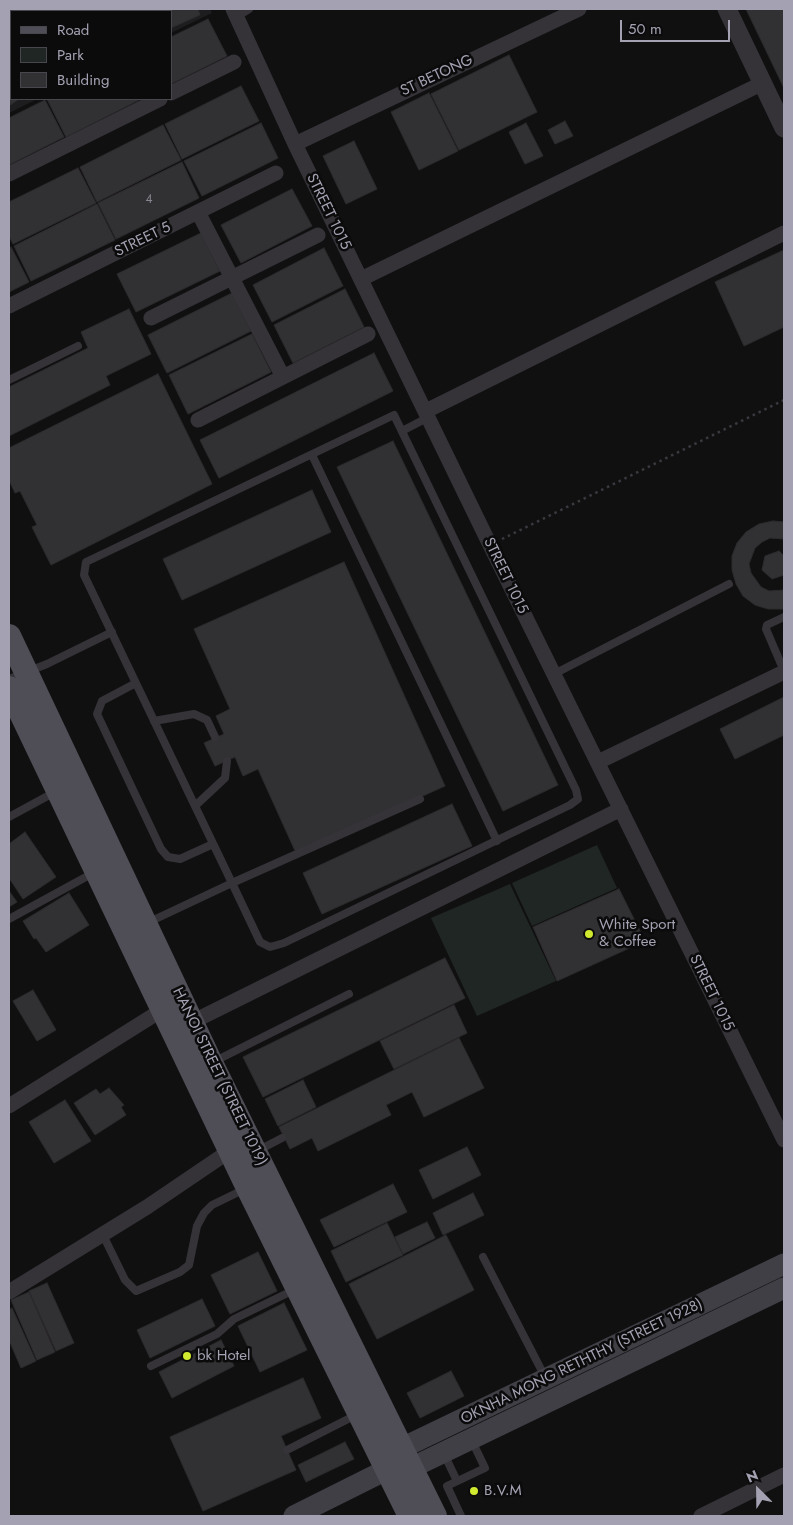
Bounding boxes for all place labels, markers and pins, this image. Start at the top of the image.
place label: White Sport & Coffee [599,916,675,951]
marker: White Sport & Coffee [583,928,595,940]
place label: bk Hotel [197,1347,250,1365]
marker: bk Hotel [181,1350,193,1362]
place label: B.V.M [484,1482,522,1500]
marker: B.V.M [468,1485,480,1497]

